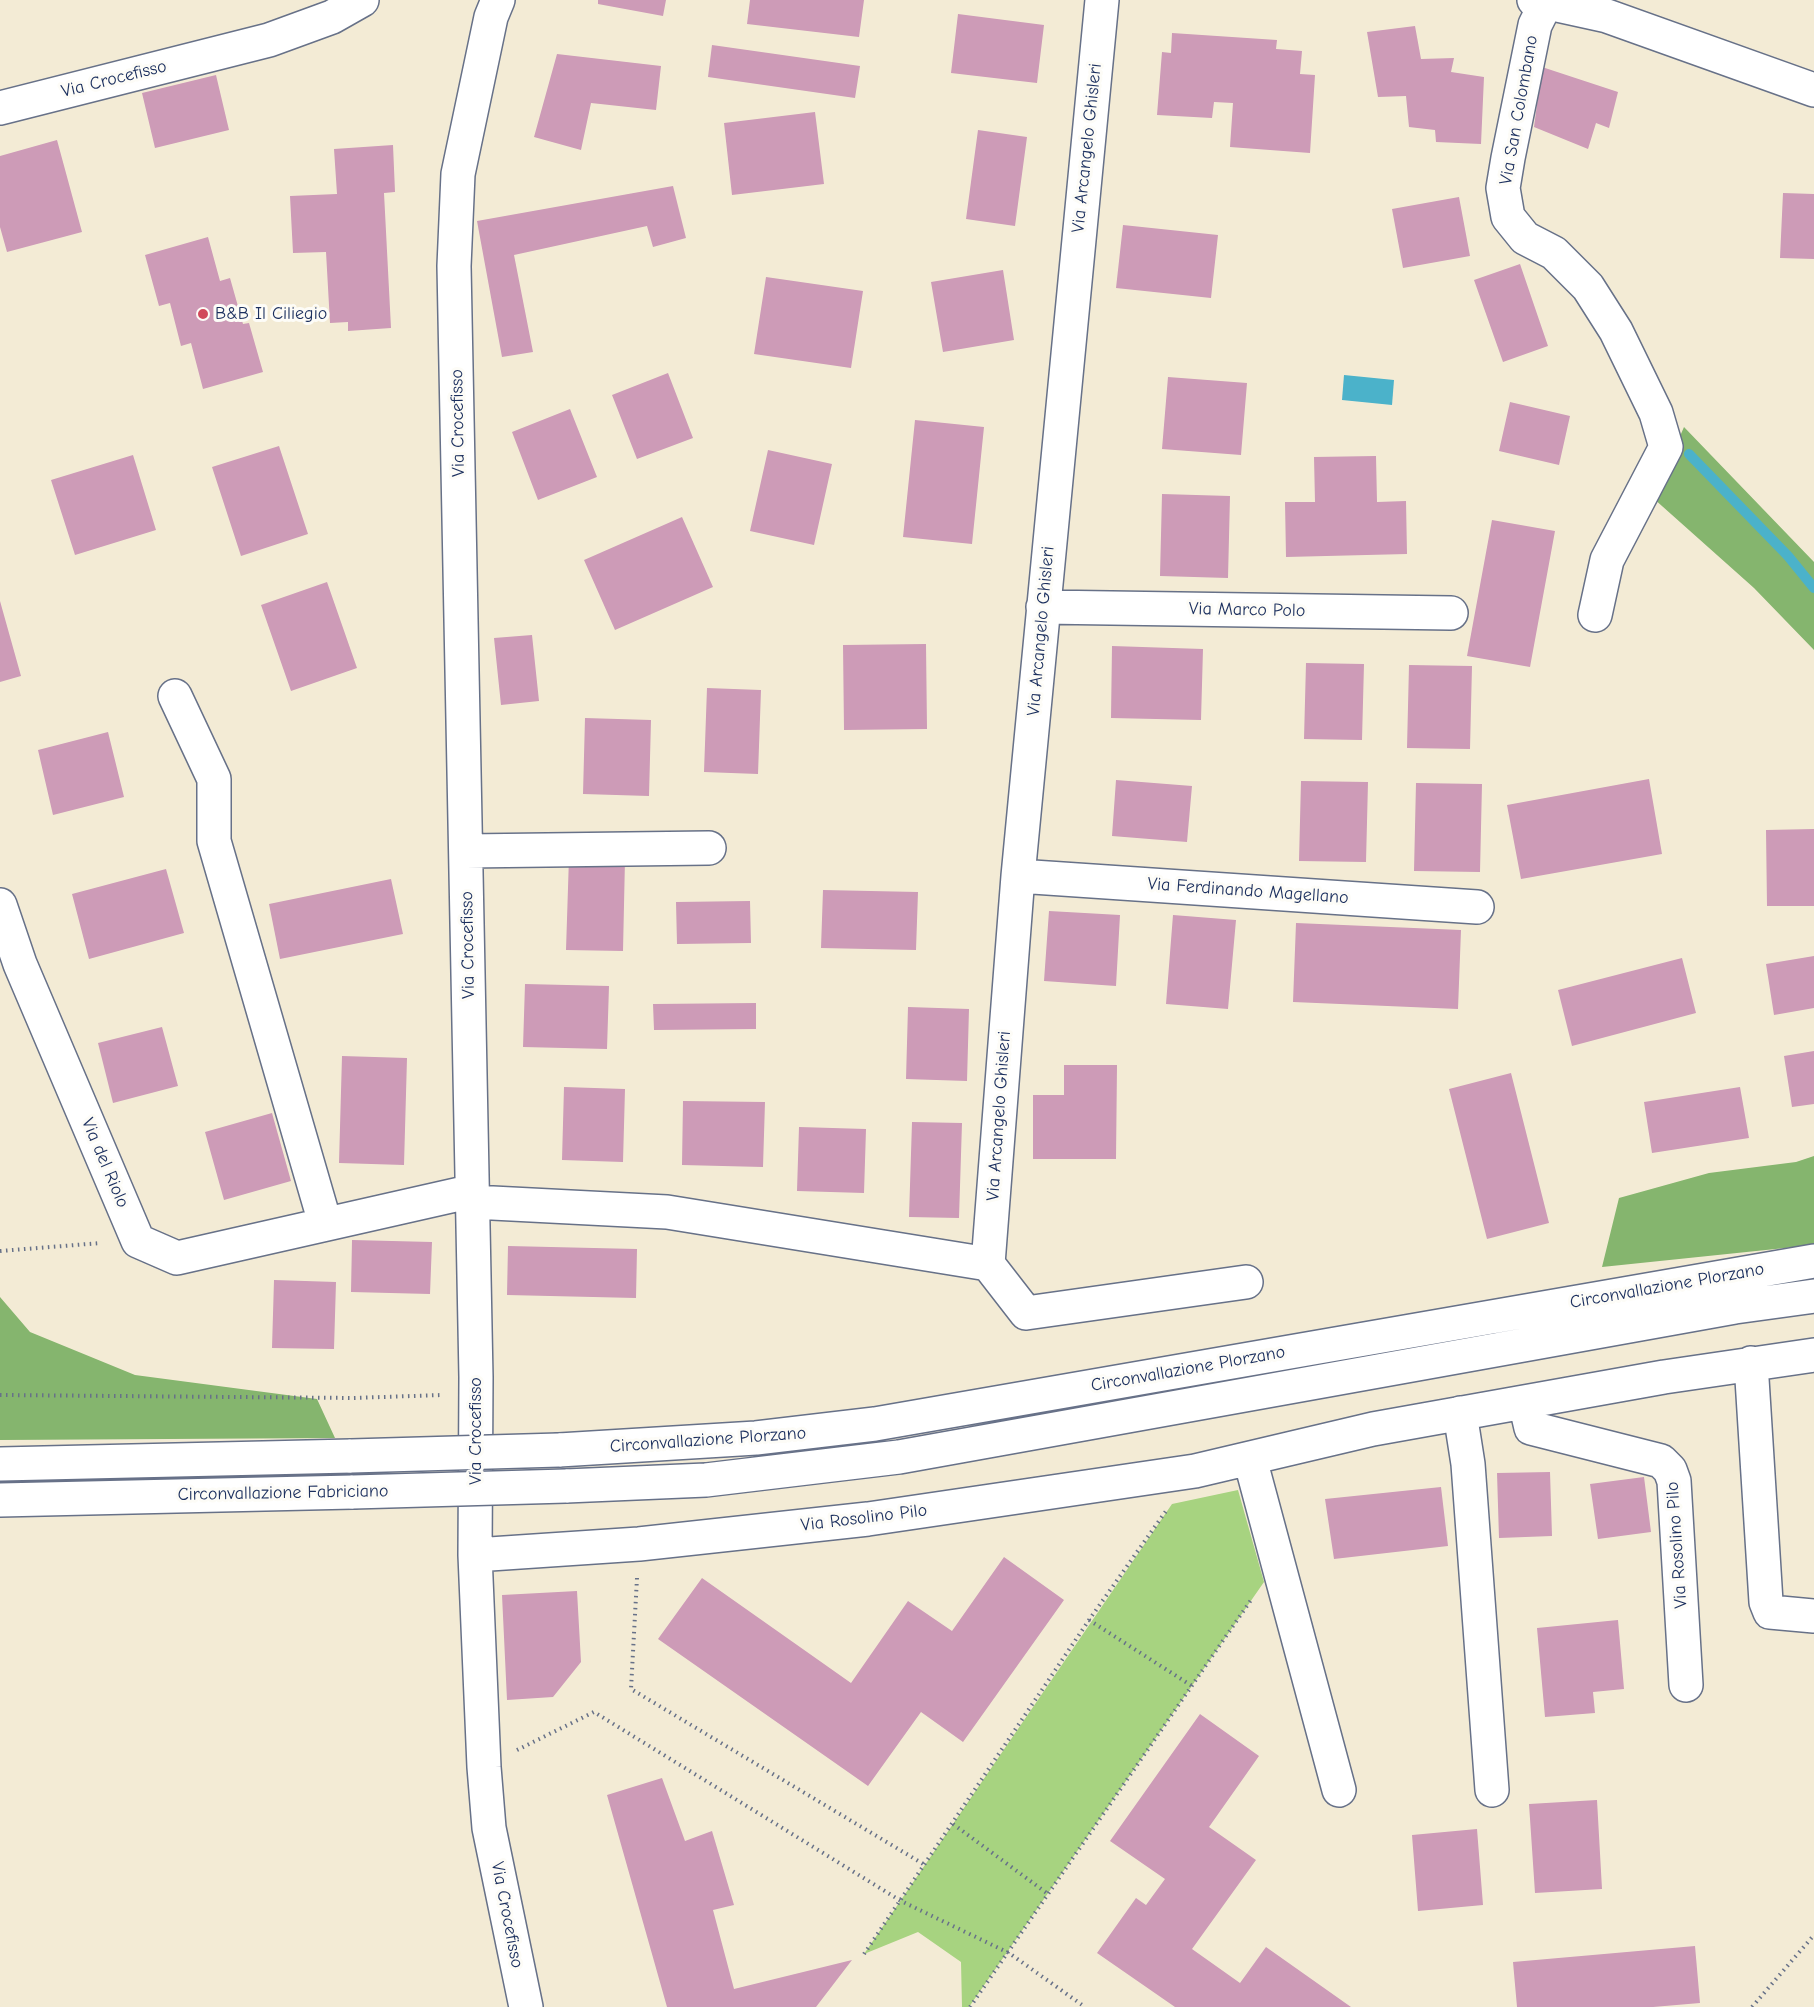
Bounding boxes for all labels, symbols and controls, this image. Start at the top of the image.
street label: Via San Colombano [1495,34,1543,186]
street label: Via Crocefisso [59,55,169,103]
street label: Via Arcangelo Ghisleri [1067,62,1107,234]
place label: B&B Il Ciliegio [215,303,327,325]
marker: B&B Il Ciliegio [196,307,210,321]
street label: Via Crocefisso [446,369,470,477]
street label: Via Arcangelo Ghisleri [1023,545,1059,717]
street label: Via Marco Polo [1189,598,1305,622]
street label: Via Ferdinando Magellano [1147,873,1349,909]
street label: Via Crocefisso [456,891,480,999]
street label: Via Arcangelo Ghisleri [982,1030,1016,1202]
street label: Via del Riolo [76,1115,134,1211]
street label: Circonvallazione Plorzano [1568,1258,1766,1314]
street label: Circonvallazione Plorzano [1089,1341,1287,1397]
street label: Via Crocefisso [465,1377,487,1485]
street label: Circonvallazione Plorzano [609,1422,807,1458]
street label: Circonvallazione Fabriciano [177,1480,389,1506]
street label: Via Rosolino Pilo [1662,1481,1692,1609]
street label: Via Rosolino Pilo [800,1500,928,1536]
street label: Via Crocefisso [486,1860,528,1970]

